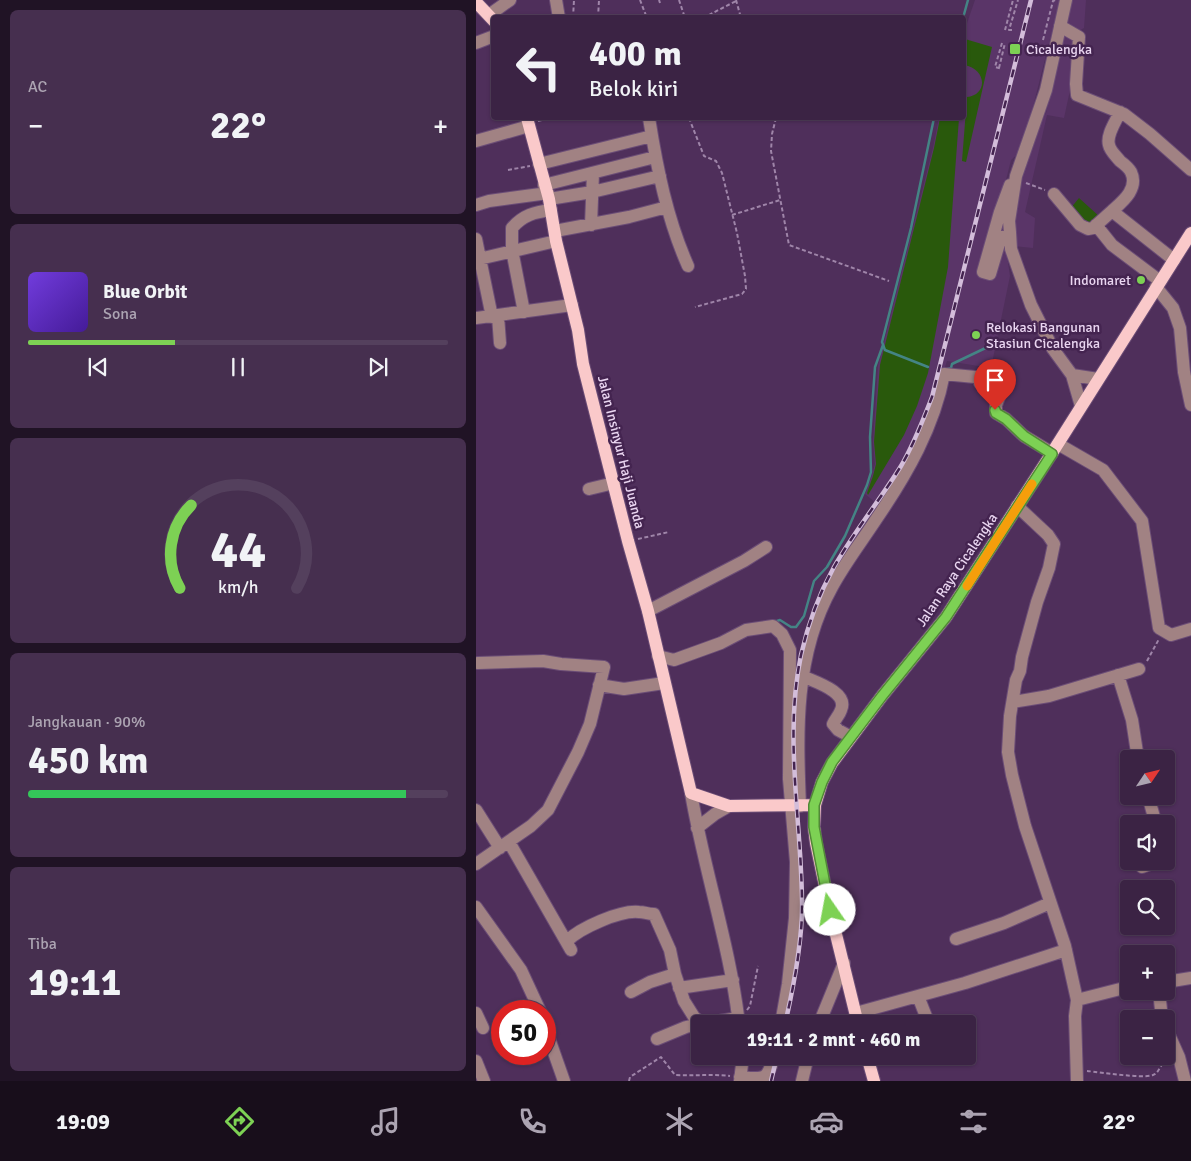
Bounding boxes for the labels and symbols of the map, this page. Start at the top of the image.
place label: Cicalengka [1026,41,1092,58]
marker: Cicalengka [1008,42,1022,56]
place label: Indomaret [1070,272,1131,289]
marker: Indomaret [1135,274,1147,286]
place label: Relokasi Bangunan Stasiun Cicalengka [986,319,1100,352]
marker: Relokasi Bangunan Stasiun Cicalengka [970,329,982,341]
pin [974,359,1016,410]
street label: Jalan Insinyur Haji Juanda [594,374,648,530]
street label: Jalan Raya Cicalengka [913,510,1001,630]
north arrow [1120,750,1175,805]
position arrow [803,883,855,935]
speed limit sign: 50 [491,1000,556,1065]

